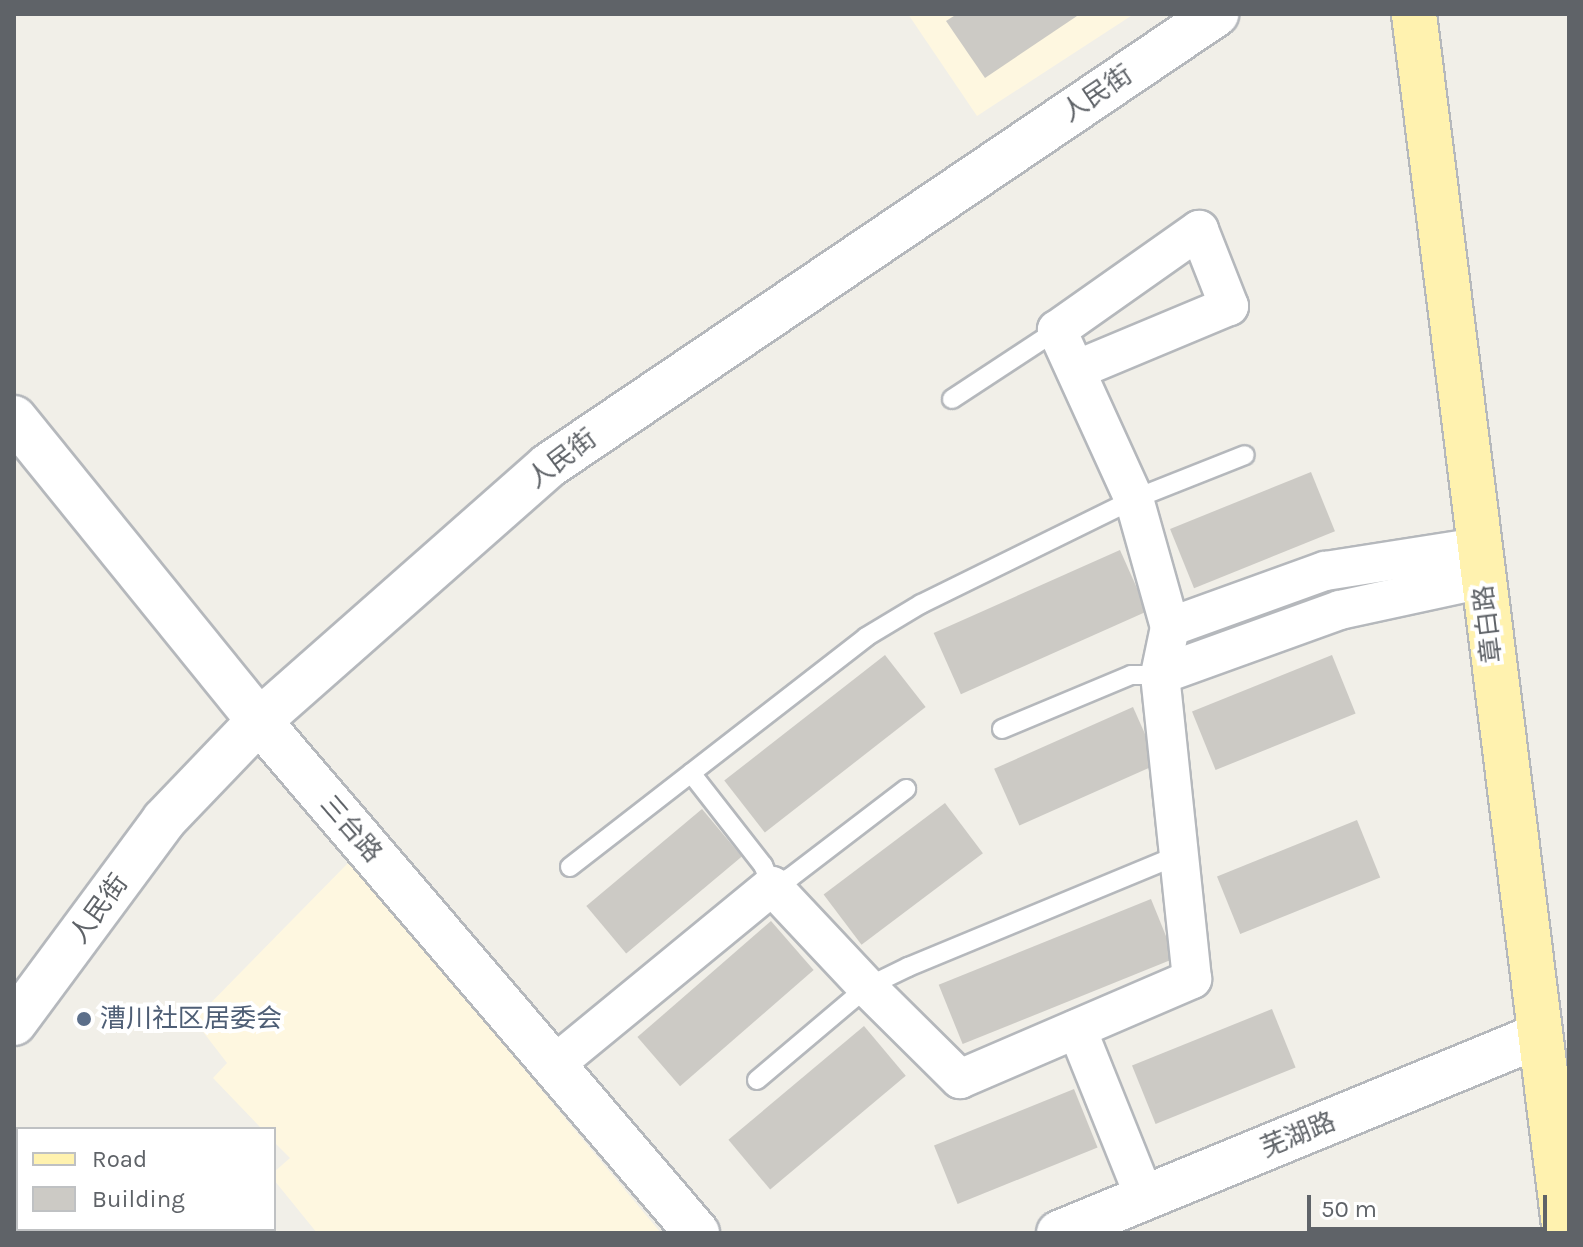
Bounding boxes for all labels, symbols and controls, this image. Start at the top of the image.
street label: 人民街 [1056,59,1138,129]
street label: 人民街 [521,423,603,495]
street label: 章白路 [1468,583,1508,665]
street label: 三台路 [314,789,388,869]
street label: 人民街 [63,868,135,950]
place label: 漕川社区居委会 [100,1003,282,1035]
marker: 漕川社区居委会 [75,1010,93,1028]
street label: 芜湖路 [1256,1106,1340,1164]
legend [16,1127,276,1231]
text: Road [92,1145,147,1173]
scale bar [1311,1179,1551,1229]
text: Building [92,1185,185,1213]
text: 50 m [1321,1195,1377,1223]

